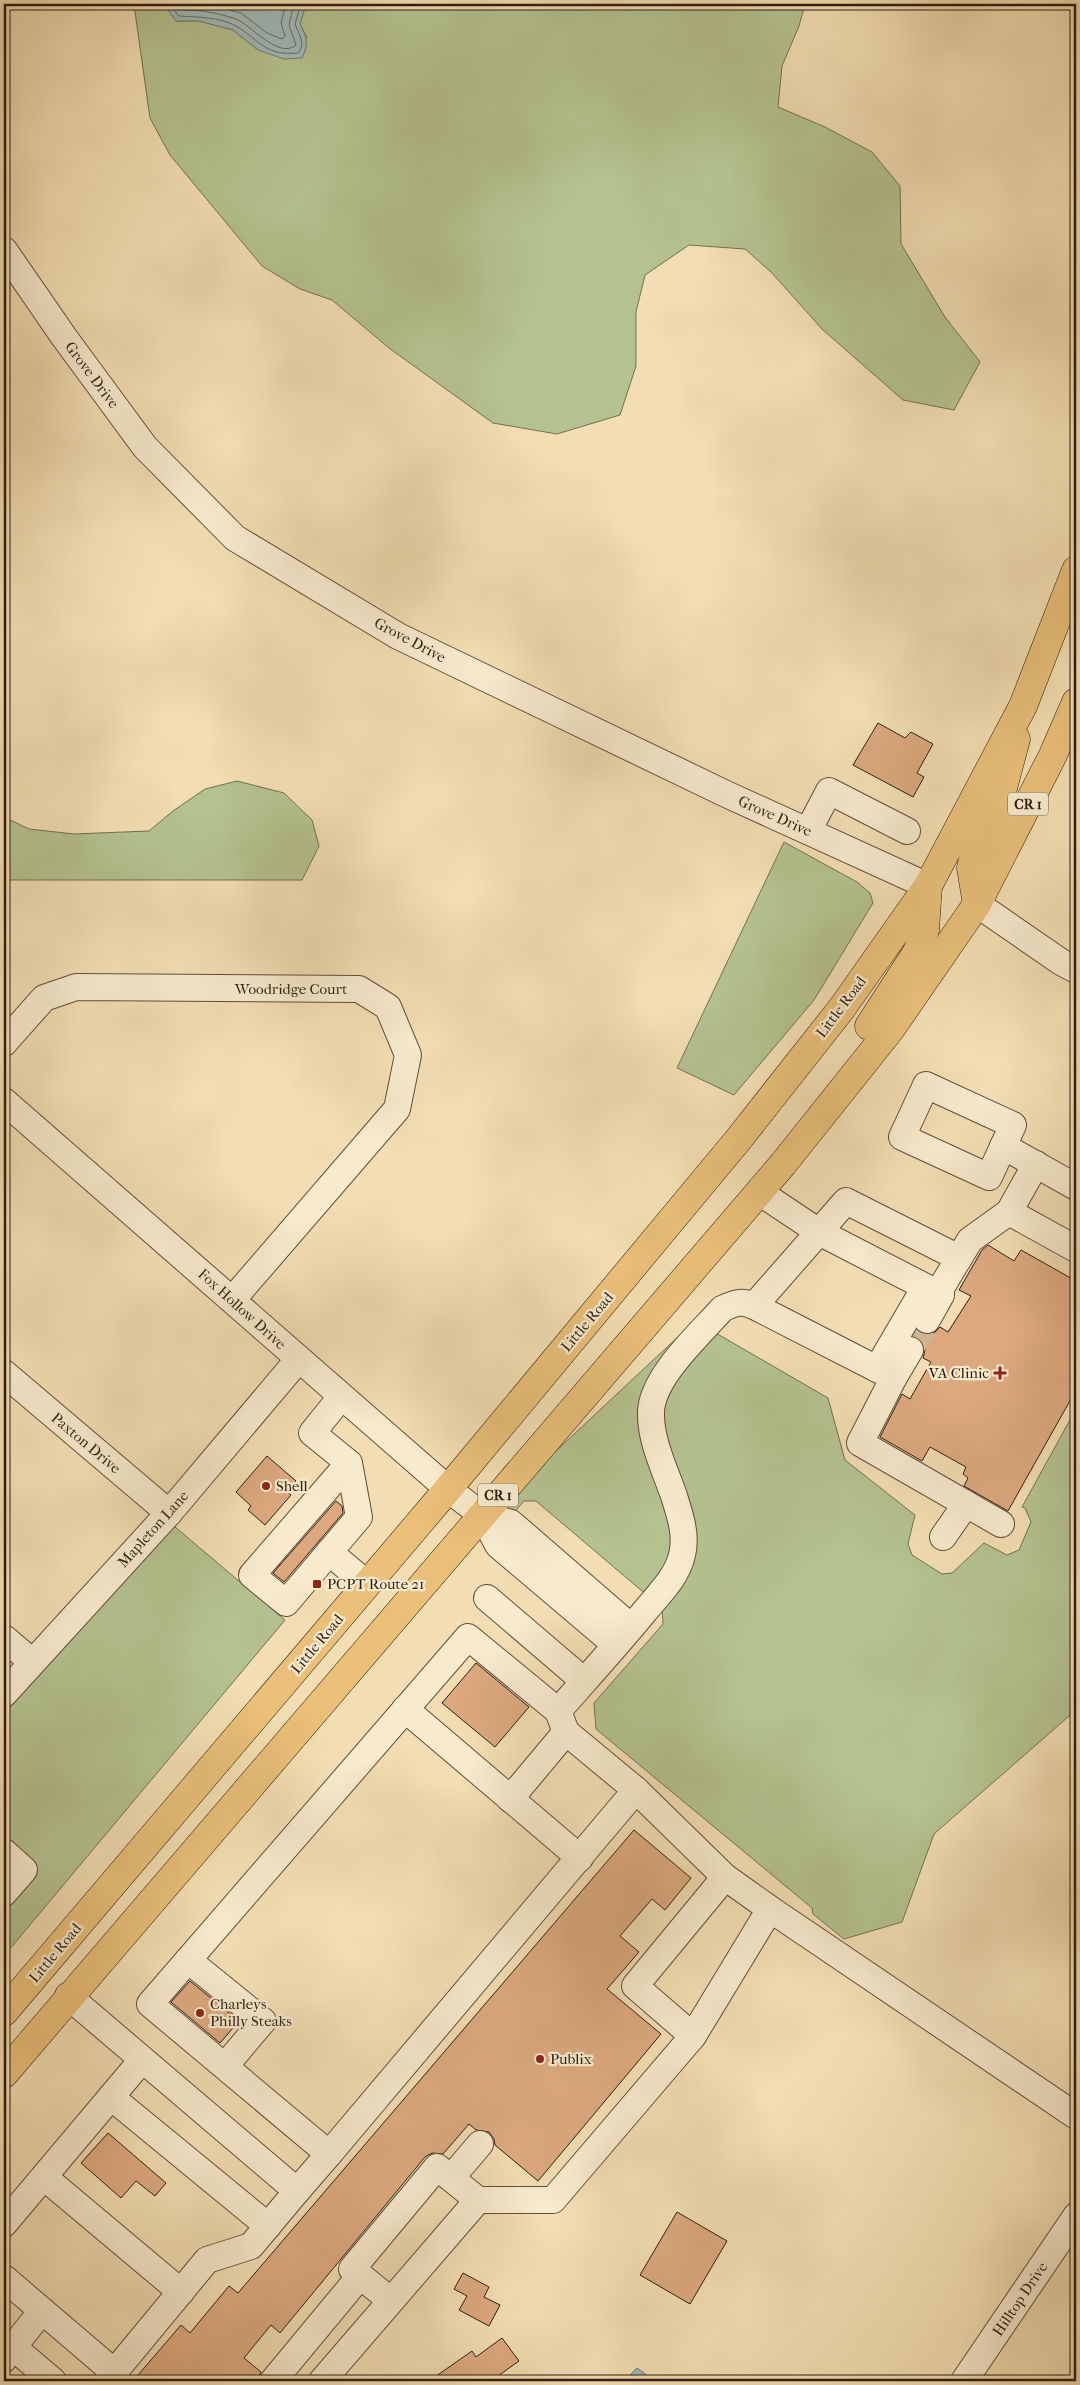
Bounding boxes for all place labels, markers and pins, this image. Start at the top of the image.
place label: VA Clinic [928,1364,989,1382]
marker: VA Clinic [993,1366,1007,1380]
place label: Shell [276,1477,308,1495]
marker: Shell [260,1480,272,1492]
place label: PCPT Route 21 [327,1575,424,1593]
marker: PCPT Route 21 [311,1578,323,1590]
place label: Charleys Philly Steaks [210,1995,292,2030]
marker: Charleys Philly Steaks [194,2007,206,2019]
place label: Publix [550,2050,592,2068]
marker: Publix [534,2053,546,2065]

